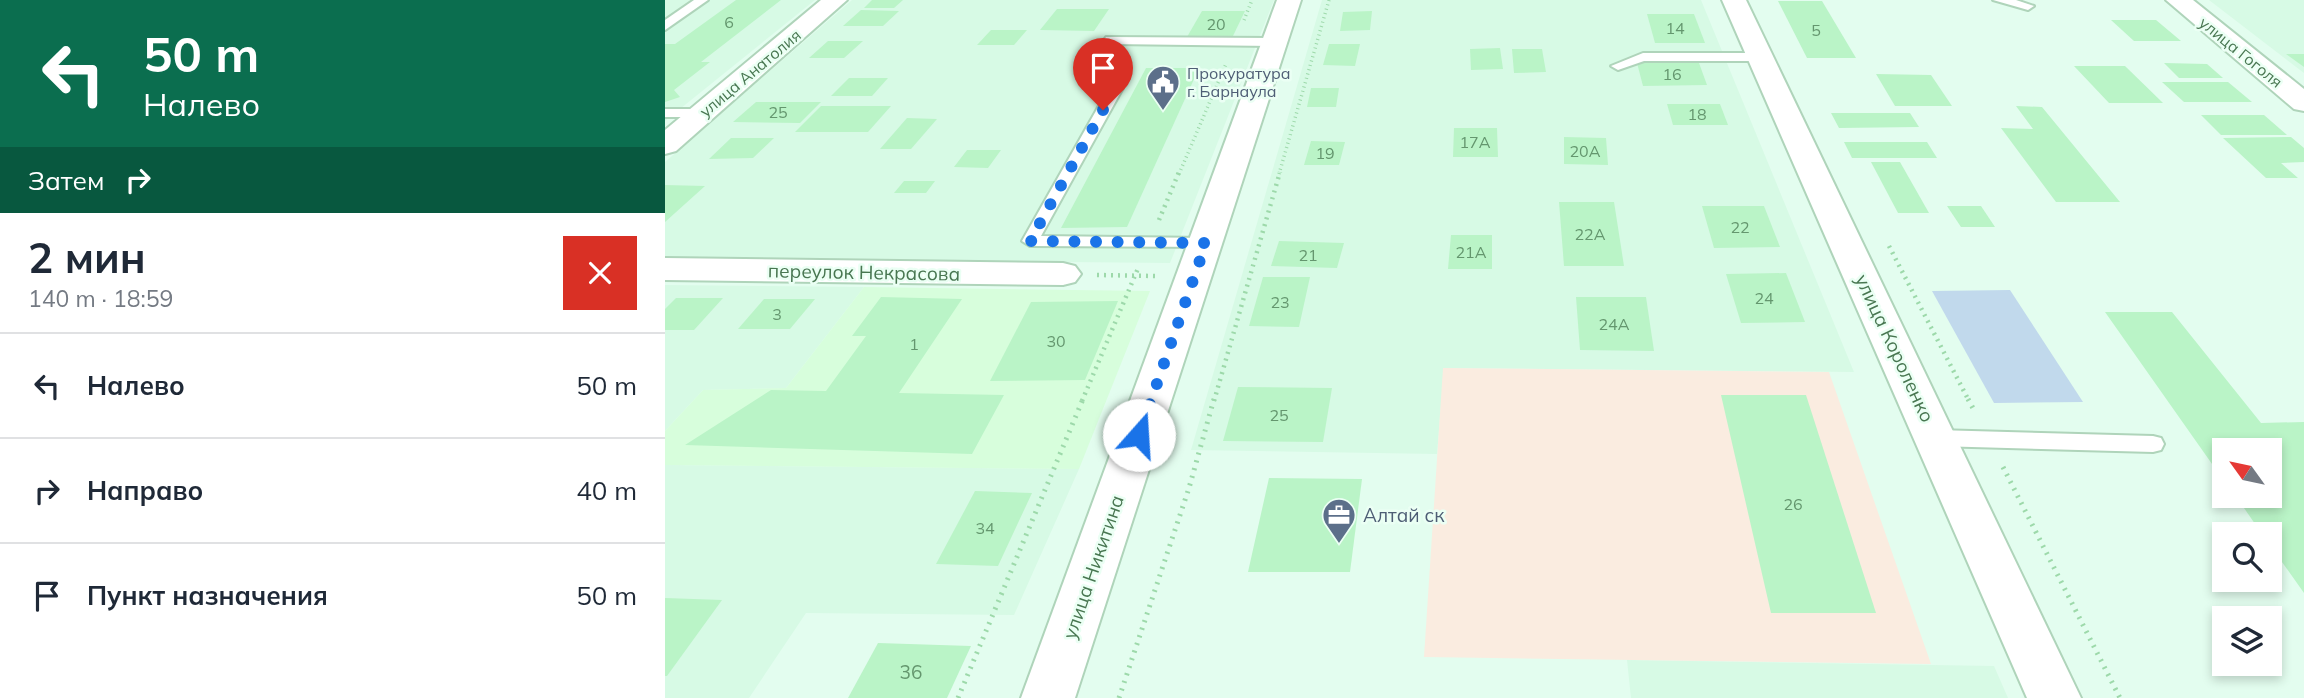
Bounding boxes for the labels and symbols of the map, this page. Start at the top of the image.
house number: 6 [724,12,734,32]
street label: улица Гоголя [2195,12,2287,92]
house number: 20 [1206,14,1226,34]
house number: 14 [1665,18,1685,38]
house number: 5 [1811,20,1821,40]
street label: улица Анатолия [695,25,805,121]
pin [1073,38,1133,110]
public building icon: Прокуратура г. Барнаула [1144,63,1182,112]
place label: Прокуратура г. Барнаула [1187,63,1291,101]
house number: 16 [1662,64,1682,84]
house number: 25 [768,102,788,122]
house number: 18 [1687,104,1707,124]
house number: 17А [1460,132,1491,152]
house number: 20А [1570,141,1601,161]
house number: 19 [1315,143,1335,163]
house number: 22 [1730,217,1750,237]
house number: 22А [1575,224,1606,244]
house number: 21А [1456,242,1487,262]
house number: 21 [1298,245,1318,265]
street label: переулок Некрасова [768,258,960,286]
street label: улица Короленко [1850,270,1940,426]
house number: 24 [1754,288,1774,308]
house number: 23 [1270,292,1290,312]
house number: 3 [772,304,782,324]
house number: 24А [1599,314,1630,334]
house number: 30 [1046,331,1066,351]
house number: 1 [909,334,919,354]
position arrow [1102,398,1176,472]
house number: 25 [1269,405,1289,425]
north arrow [2212,438,2282,508]
street label: улица Никитина [1057,492,1129,642]
house number: 26 [1783,494,1803,514]
office icon: Алтай ск [1320,496,1358,545]
place label: Алтай ск [1363,503,1445,527]
house number: 34 [975,518,995,538]
house number: 36 [900,660,922,684]

